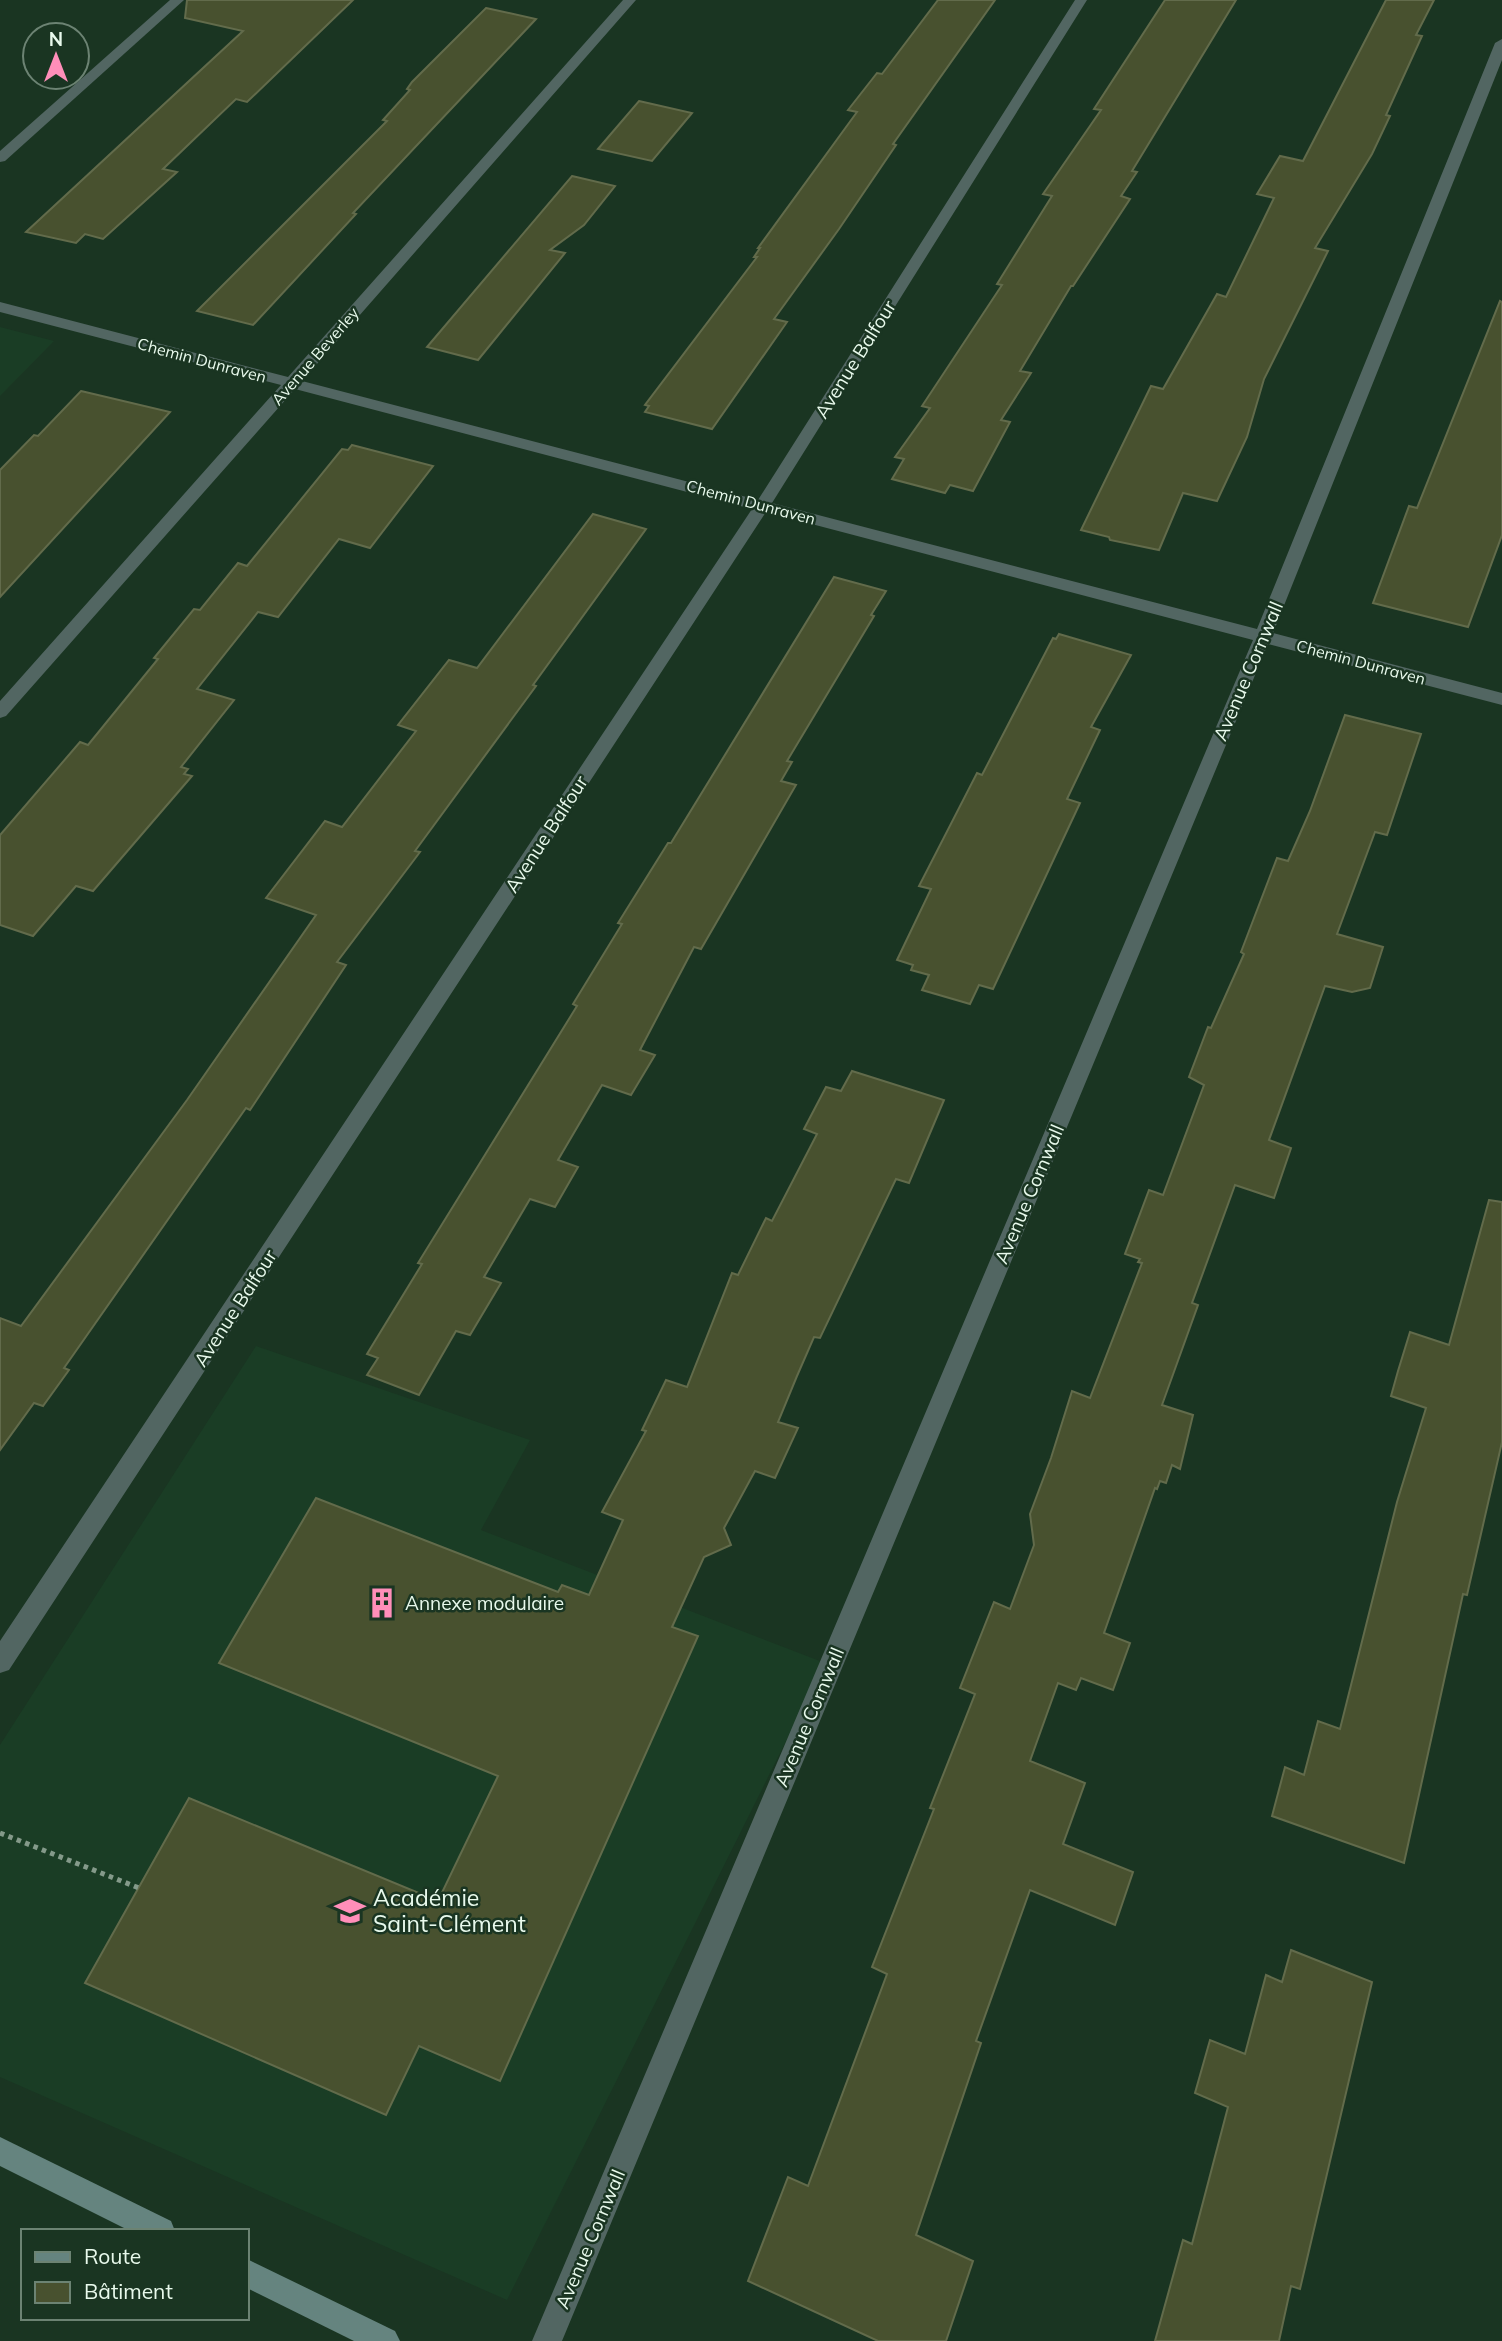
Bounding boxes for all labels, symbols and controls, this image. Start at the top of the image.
north arrow [21,21,91,91]
text: N [49,27,63,51]
street label: Avenue Balfour [809,295,901,423]
street label: Avenue Beverley [267,303,363,409]
street label: Chemin Dunraven [135,333,269,387]
street label: Chemin Dunraven [684,475,818,529]
street label: Avenue Cornwall [1208,598,1288,744]
street label: Chemin Dunraven [1294,635,1428,689]
street label: Avenue Balfour [499,771,593,897]
street label: Avenue Cornwall [989,1121,1069,1267]
street label: Avenue Balfour [188,1245,282,1371]
building icon: Annexe modulaire [365,1586,399,1620]
place label: Annexe modulaire [405,1591,564,1615]
street label: Avenue Cornwall [769,1644,849,1790]
place label: Académie Saint-Clément [373,1883,526,1938]
school or university icon: Académie Saint-Clément [333,1894,367,1928]
street label: Avenue Cornwall [550,2166,630,2312]
legend [21,2229,248,2320]
text: Route [84,2243,141,2269]
text: Bâtiment [84,2278,173,2304]

